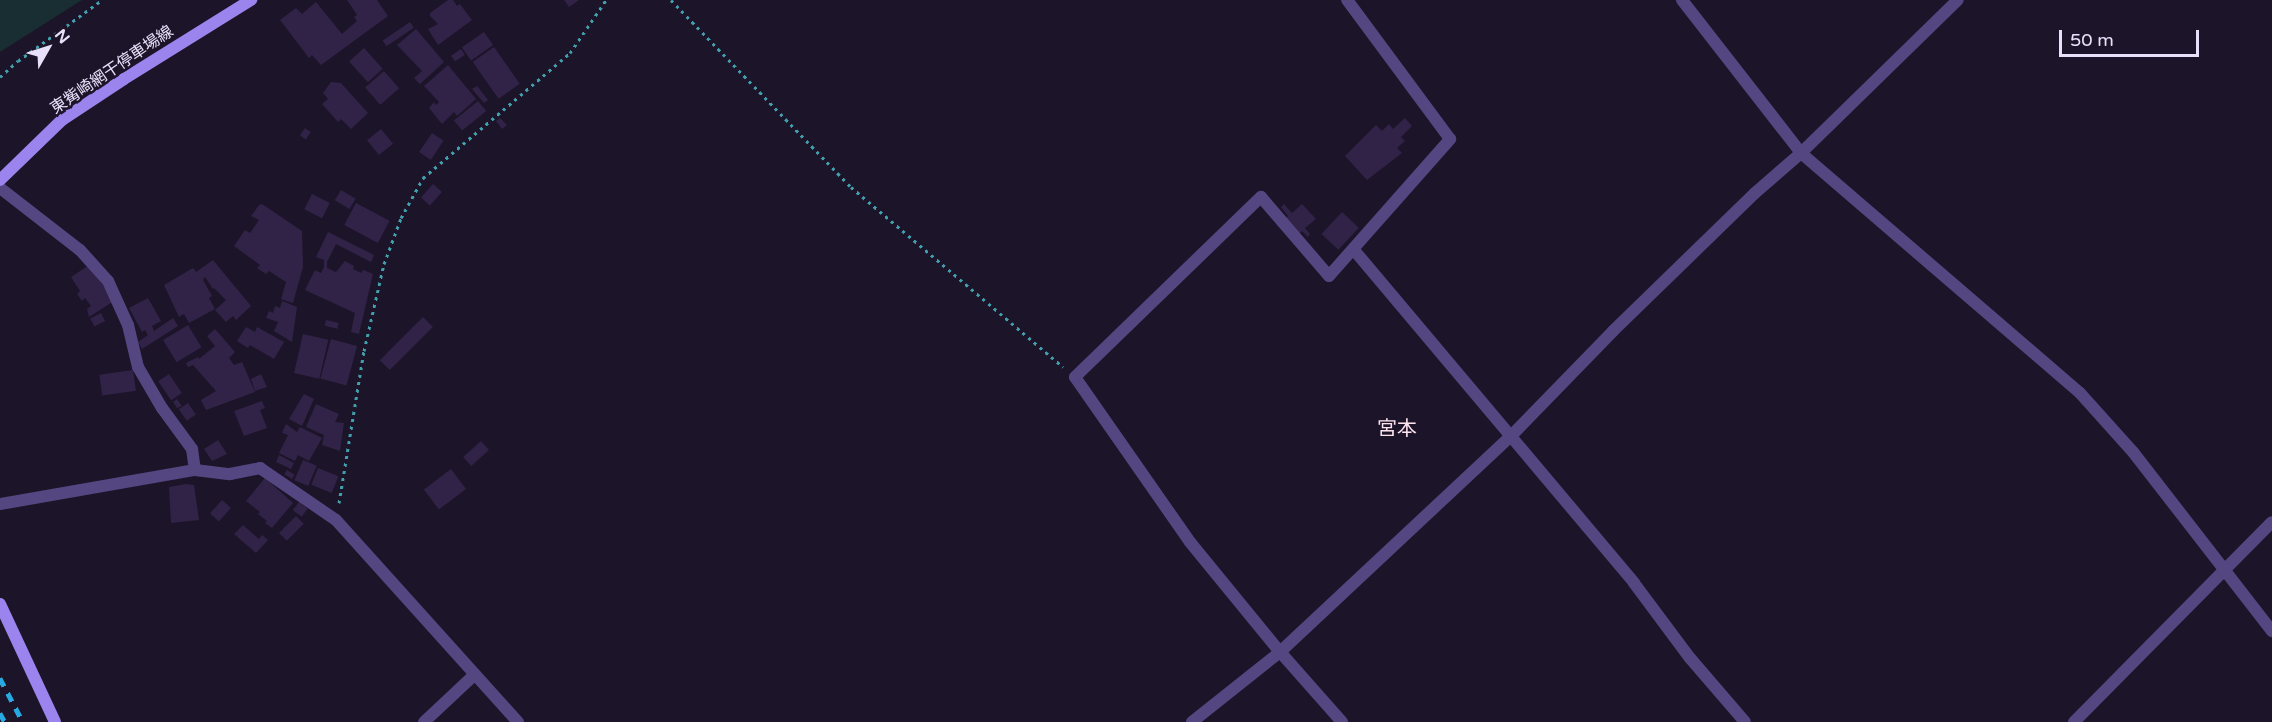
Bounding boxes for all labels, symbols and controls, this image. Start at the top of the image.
north arrow [18,18,78,78]
scale bar [2062,18,2202,56]
street label: 東觜崎網干停車場線 [47,22,177,118]
text: N [50,25,74,48]
text: 50 m [2070,29,2114,51]
district label: 宮本 [1377,417,1417,441]

